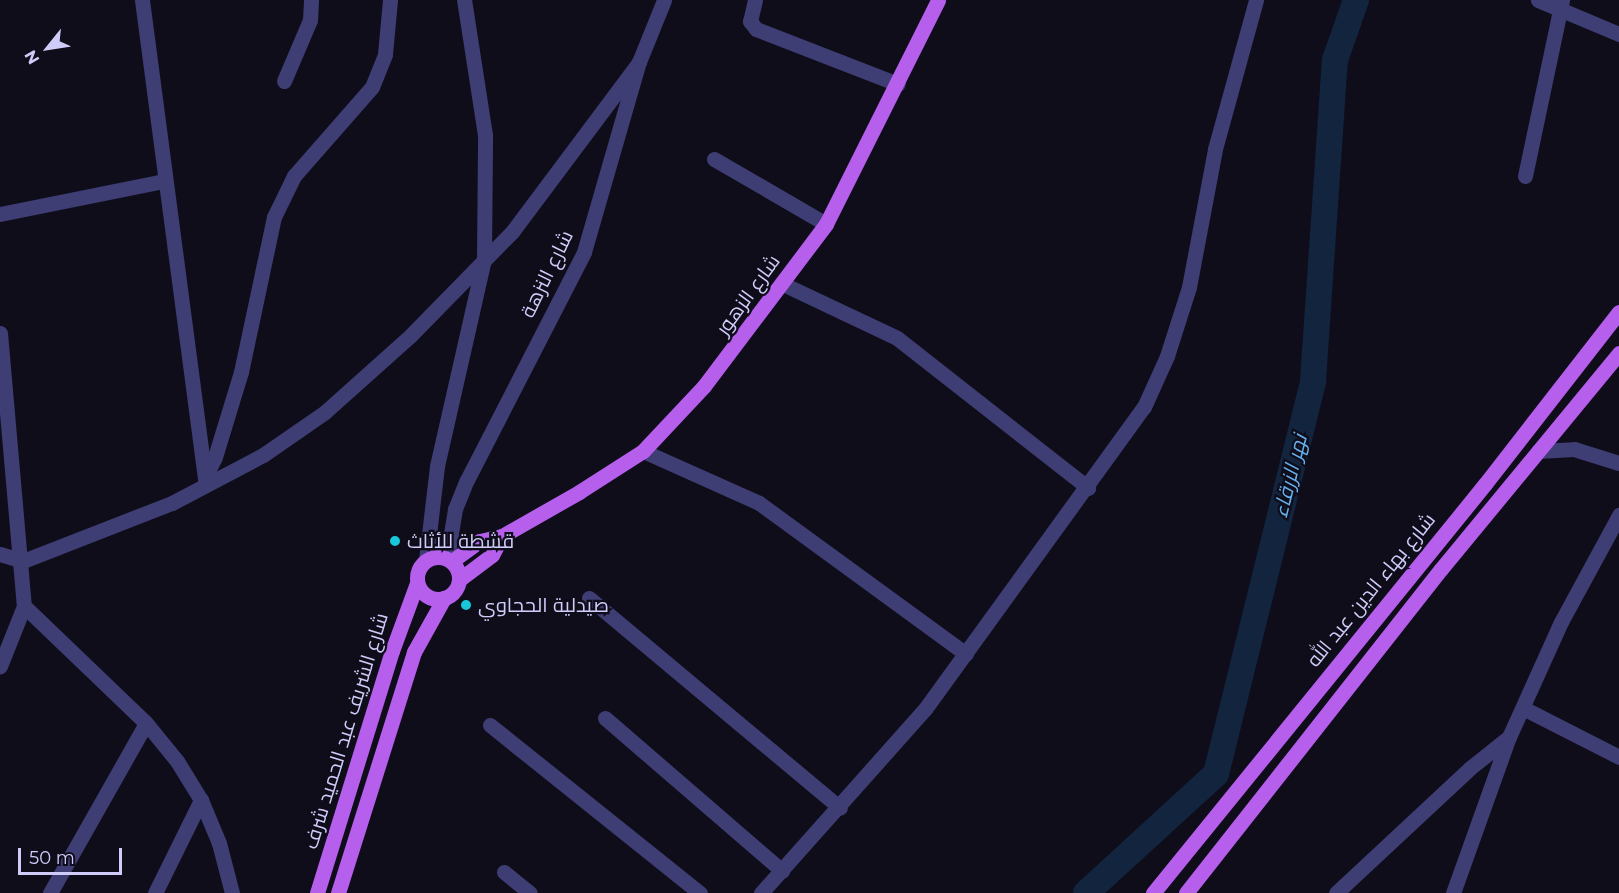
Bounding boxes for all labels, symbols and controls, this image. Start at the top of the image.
north arrow [18,18,78,78]
text: N [21,47,43,68]
street label: شارع النزهة [516,226,578,322]
street label: شارع الزهور [711,250,785,340]
water label: نهر الزرقاء [1268,432,1312,520]
street label: شارع بهاء الدين عبد الله [1302,508,1440,672]
place label: قشطة للأثاث [407,529,514,553]
marker: قشطة للأثاث [388,534,402,548]
place label: صيدلية الحجاوي [478,593,609,617]
marker: صيدلية الحجاوي [459,598,473,612]
street label: شارع الشريف عبد الحميد شرف [299,610,393,852]
scale bar [21,836,124,874]
text: 50 m [29,847,75,869]

